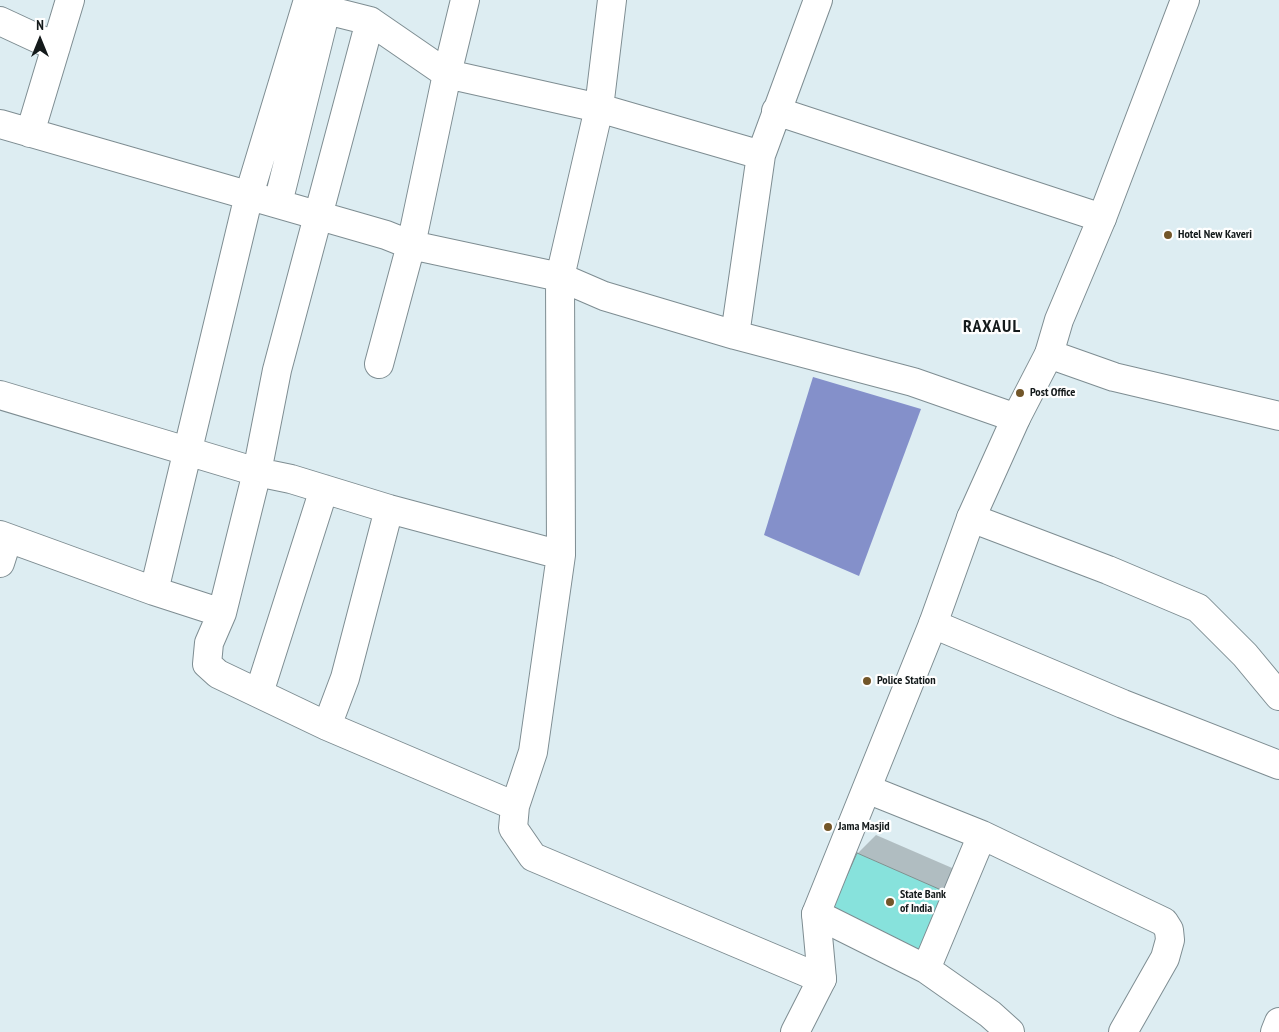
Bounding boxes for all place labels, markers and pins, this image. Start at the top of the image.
place label: Hotel New Kaveri [1178,228,1252,242]
marker: Hotel New Kaveri [1162,229,1174,241]
place label: Post Office [1030,386,1075,400]
marker: Post Office [1014,387,1026,399]
place label: Police Station [877,674,936,688]
marker: Police Station [861,675,873,687]
place label: Jama Masjid [838,820,890,834]
marker: Jama Masjid [822,821,834,833]
place label: State Bank of India [900,888,946,916]
marker: State Bank of India [884,896,896,908]

